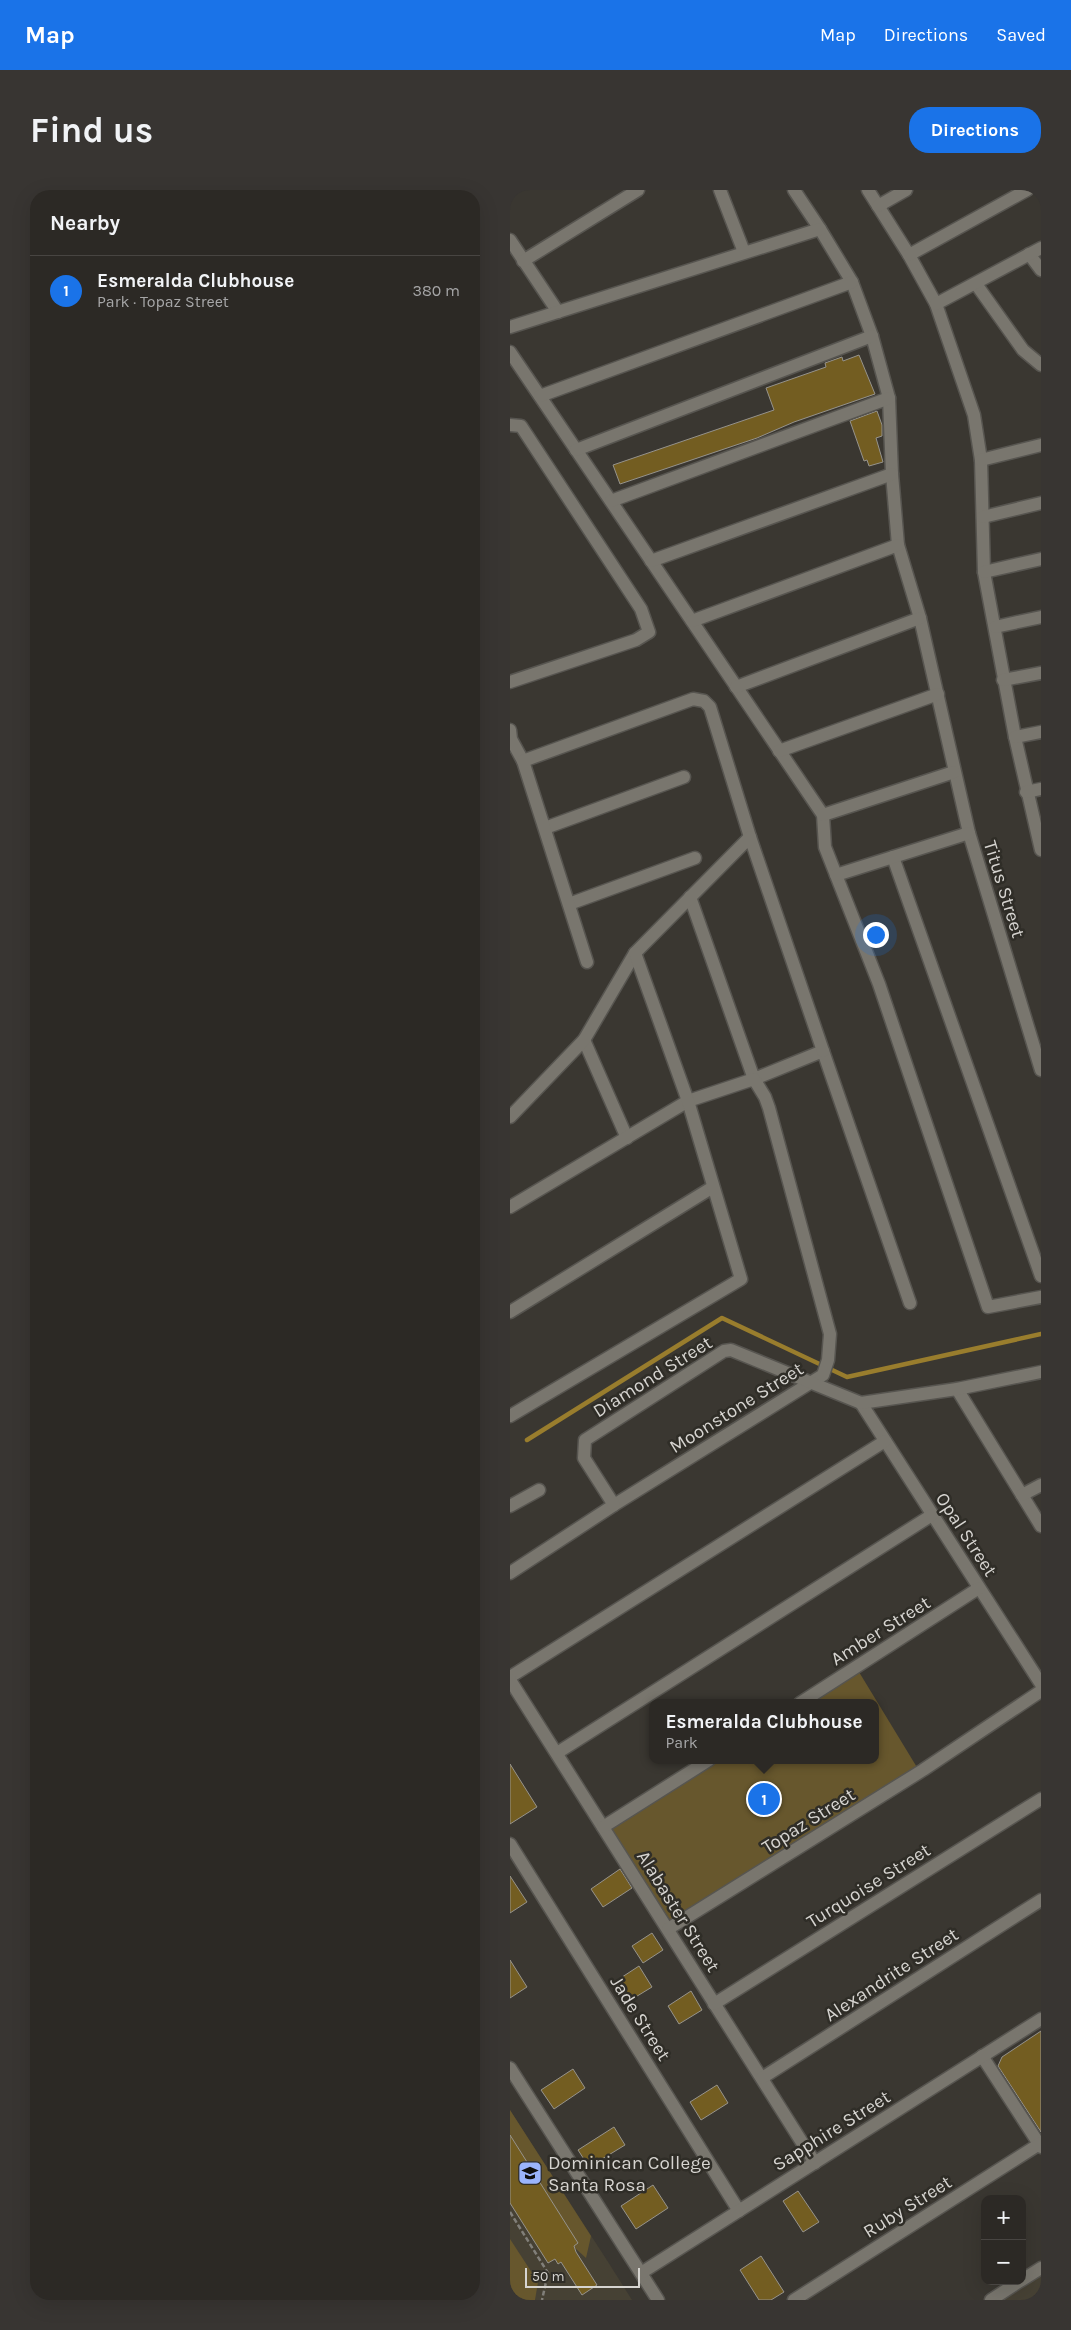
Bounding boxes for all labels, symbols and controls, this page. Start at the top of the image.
text: Map [25,21,75,49]
text: Map [820,24,856,46]
text: Directions [884,24,968,46]
text: Saved [996,24,1046,46]
button: Directions [909,107,1041,153]
text: Find us [30,110,153,151]
text: Nearby [50,211,120,235]
text: Esmeralda Clubhouse [97,270,294,292]
text: 1 [63,281,69,300]
text: 380 m [412,281,460,300]
text: Park · Topaz Street [97,292,229,311]
street label: Titus Street [979,838,1029,941]
your location [863,922,889,948]
street label: Diamond Street [589,1331,716,1422]
street label: Moonstone Street [666,1358,808,1458]
street label: Opal Street [931,1488,1001,1581]
street label: Amber Street [827,1592,934,1670]
popup [649,1699,879,1764]
text: Esmeralda Clubhouse [665,1711,863,1733]
text: Park [665,1733,698,1752]
pin: 1 [748,1780,780,1818]
street label: Topaz Street [758,1784,859,1858]
street label: Turquoise Street [803,1839,934,1933]
street label: Alabaster Street [632,1847,724,1976]
street label: Alexandrite Street [821,1923,963,2026]
street label: Jade Street [605,1972,675,2065]
street label: Sapphire Street [769,2086,894,2176]
place label: Dominican College Santa Rosa [548,2152,711,2196]
school or university icon: Dominican College Santa Rosa [517,2160,543,2186]
street label: Ruby Street [859,2171,956,2243]
map controls [981,2195,1026,2285]
button: + [981,2195,1026,2240]
button: − [981,2240,1026,2285]
scale bar [525,2265,640,2288]
text: 50 m [532,2268,565,2285]

